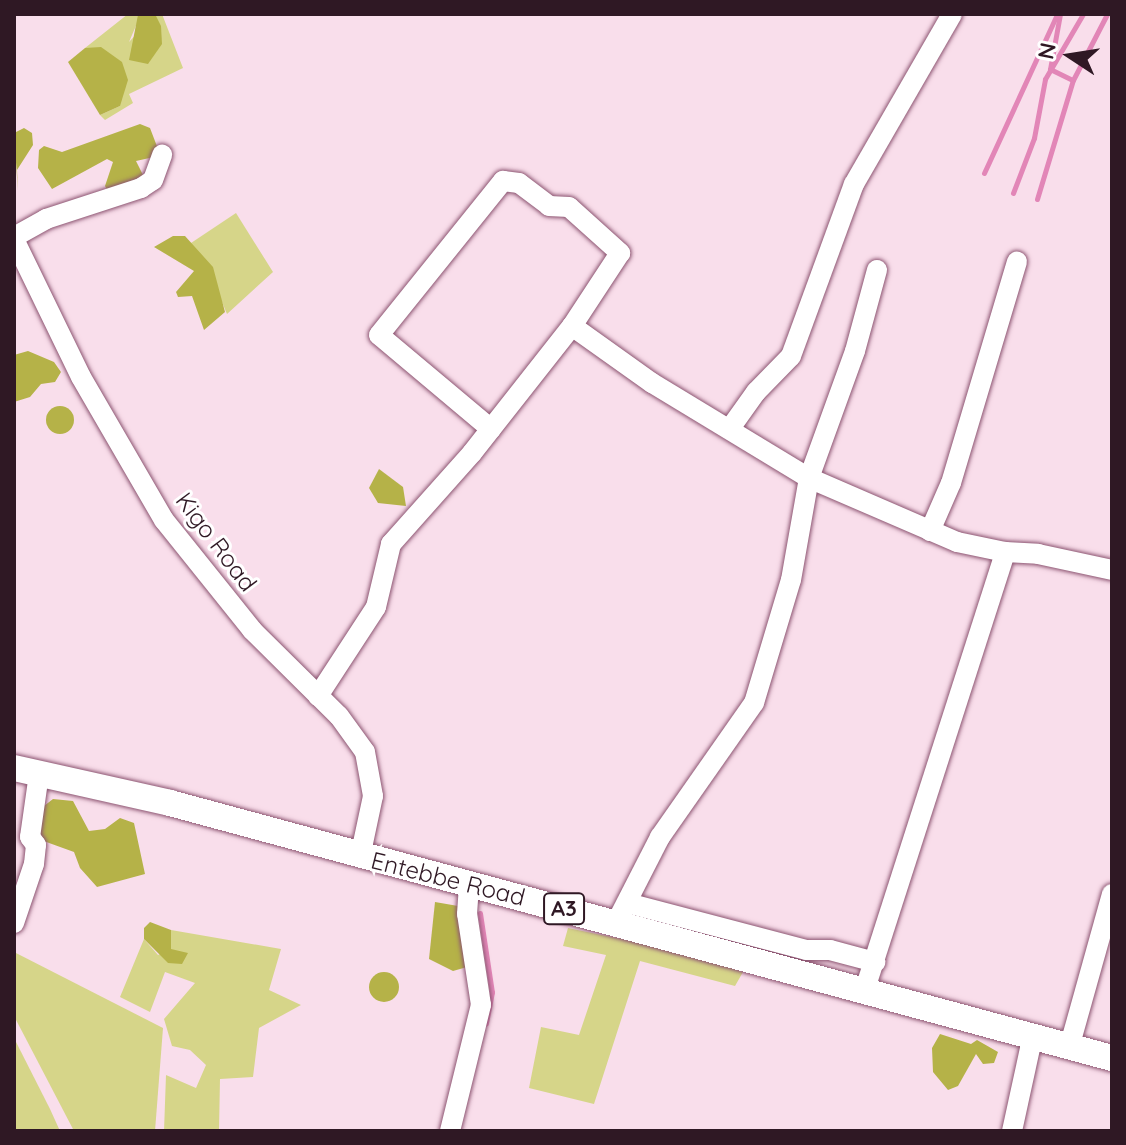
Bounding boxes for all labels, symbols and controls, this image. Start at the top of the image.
north arrow [1030,16,1110,96]
text: N [1031,40,1062,62]
street label: Kigo Road [169,487,263,597]
street label: Entebbe Road [368,846,528,912]
road number: A3 [542,891,586,927]

